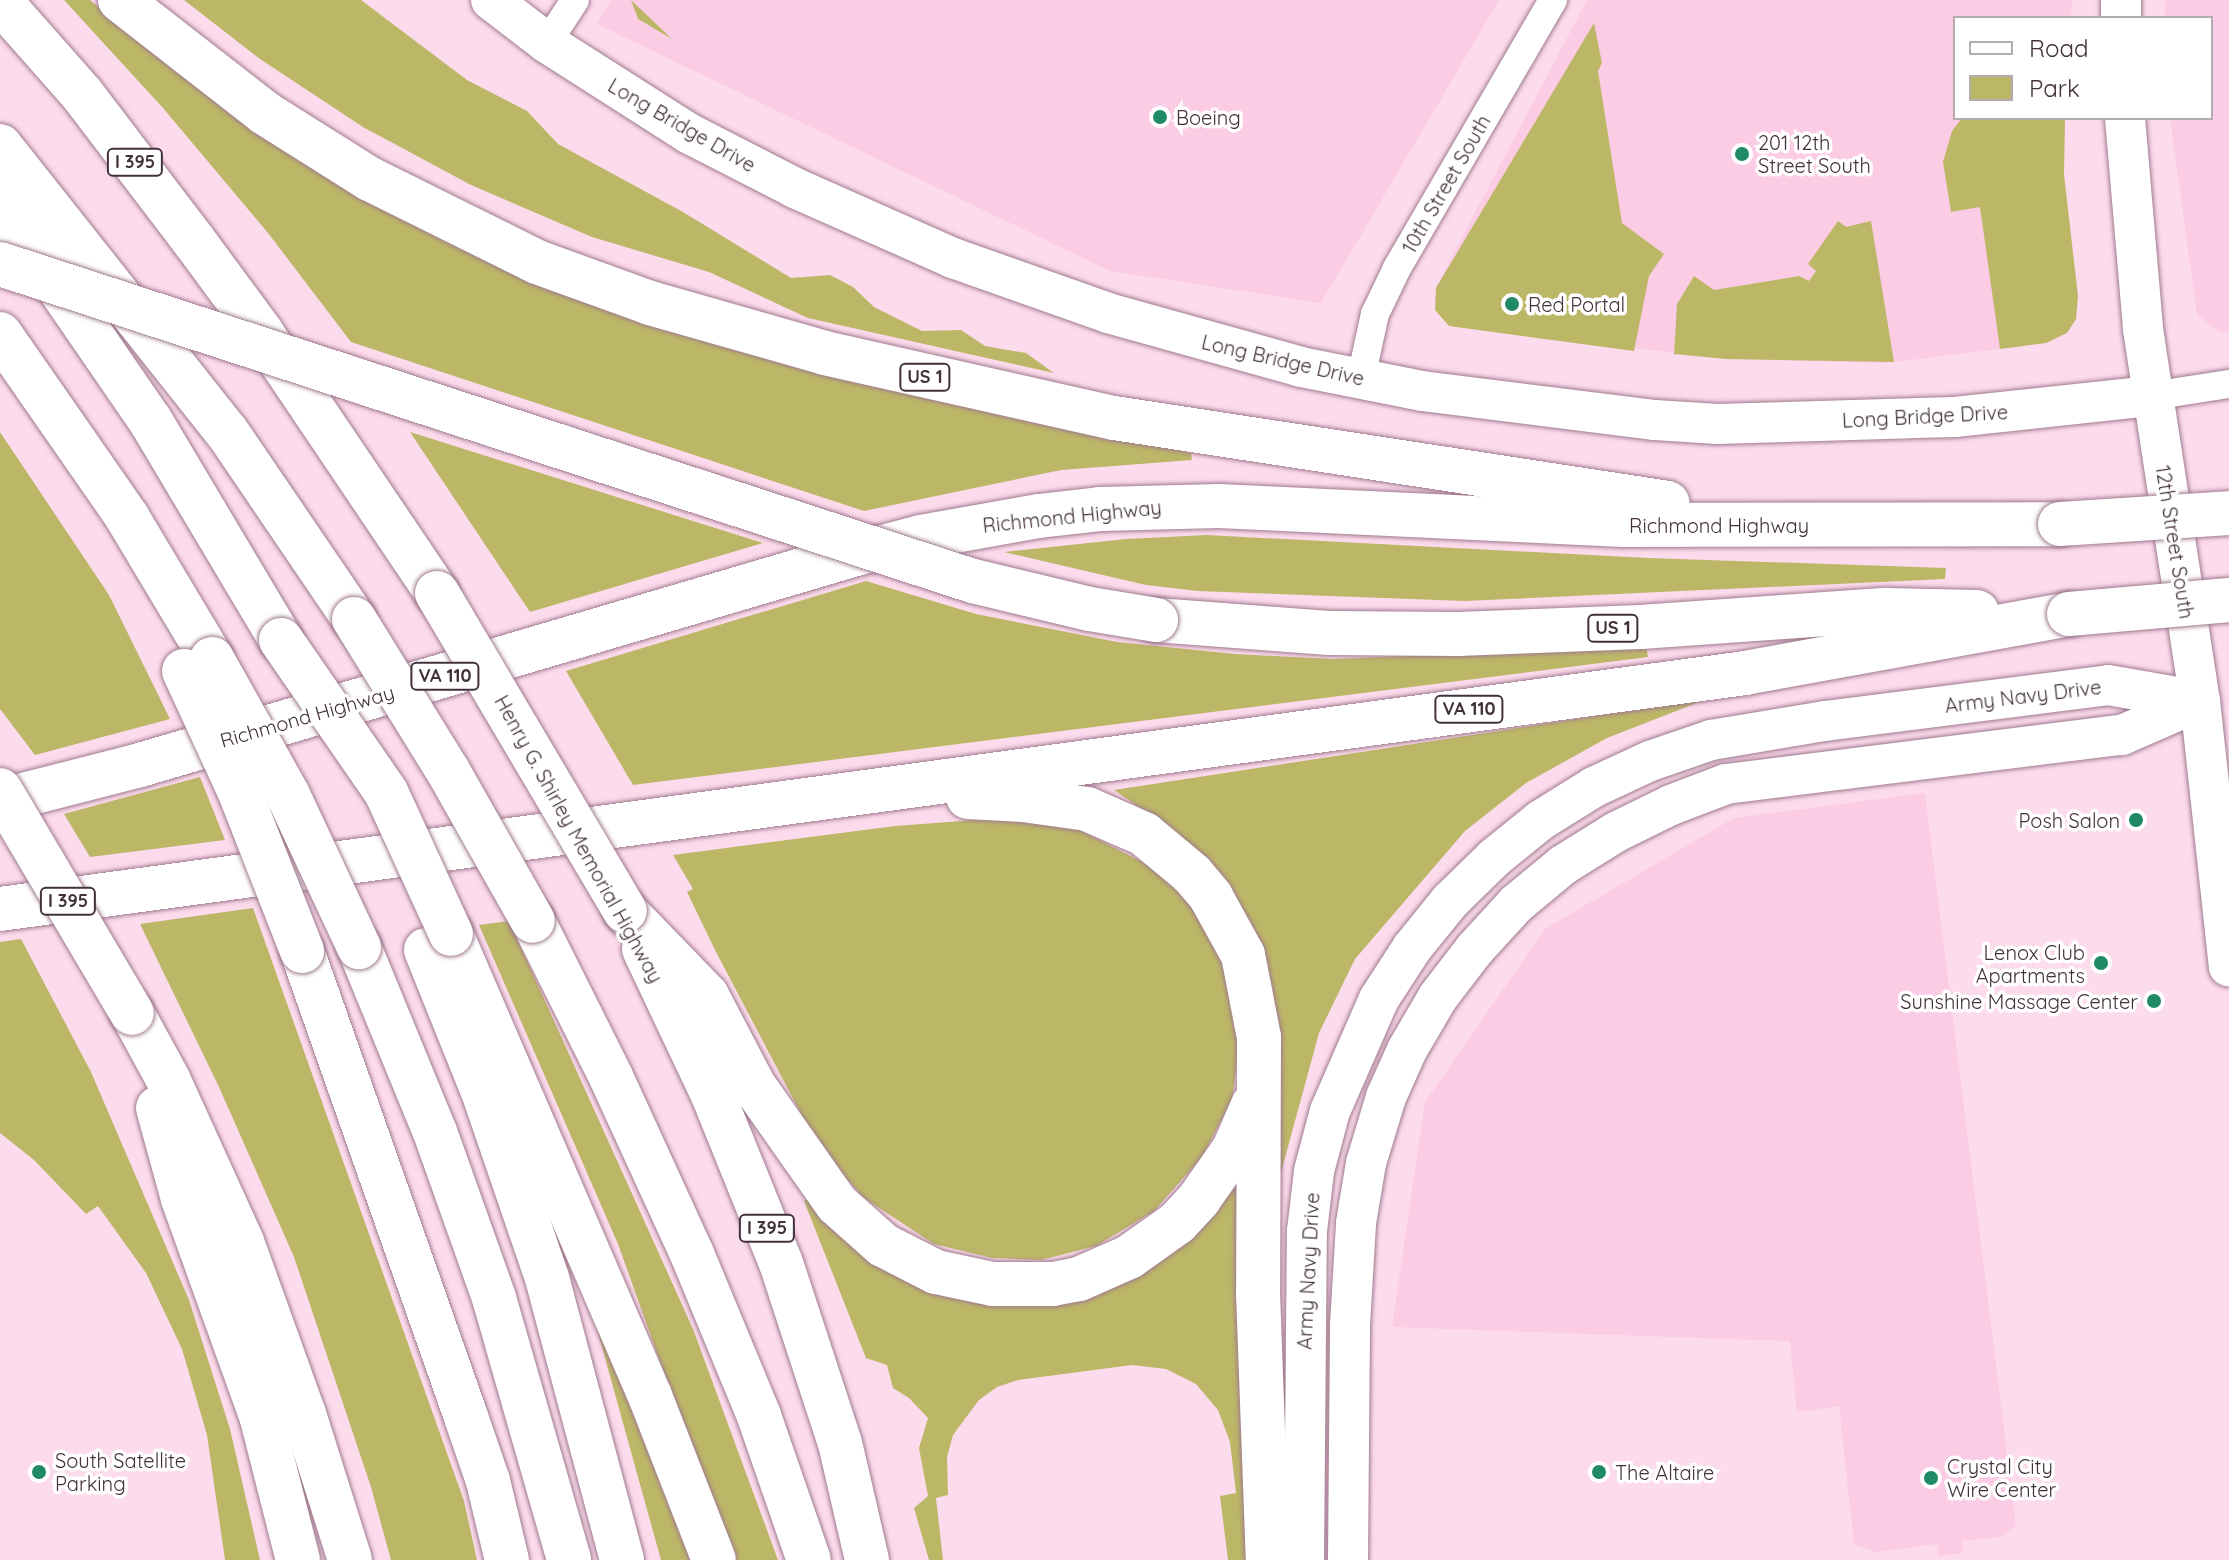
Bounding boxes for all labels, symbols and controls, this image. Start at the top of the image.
legend [1953,16,2213,120]
text: Road [2029,33,2089,63]
street label: Long Bridge Drive [604,73,760,177]
text: Park [2029,73,2080,103]
place label: Boeing [1176,105,1241,129]
marker: Boeing [1151,108,1169,126]
street label: 10th Street South [1397,111,1495,257]
place label: 201 12th Street South [1758,130,1871,177]
marker: 201 12th Street South [1733,145,1751,163]
road number: I 395 [105,148,165,176]
place label: Red Portal [1528,292,1625,316]
marker: Red Portal [1503,295,1521,313]
street label: Long Bridge Drive [1199,330,1367,390]
road number: US 1 [899,363,951,391]
street label: Long Bridge Drive [1841,400,2009,432]
street label: 12th Street South [2151,464,2199,620]
street label: Richmond Highway [981,495,1163,537]
street label: Richmond Highway [1629,513,1809,537]
road number: US 1 [1587,614,1639,642]
road number: VA 110 [409,662,481,690]
street label: Army Navy Drive [1943,674,2103,718]
street label: Richmond Highway [217,680,397,752]
street label: Henry G. Shirley Memorial Highway [490,691,668,987]
road number: VA 110 [1433,695,1505,723]
place label: Posh Salon [2019,808,2120,832]
marker: Posh Salon [2127,811,2145,829]
road number: I 395 [38,887,98,915]
place label: Lenox Club Apartments [1976,940,2085,987]
marker: Lenox Club Apartments [2092,954,2110,972]
place label: Sunshine Massage Center [1900,989,2138,1013]
marker: Sunshine Massage Center [2145,992,2163,1010]
street label: Army Navy Drive [1292,1192,1324,1350]
road number: I 395 [737,1214,797,1242]
place label: South Satellite Parking [55,1448,186,1495]
place label: Crystal City Wire Center [1947,1454,2056,1501]
place label: The Altaire [1615,1460,1714,1484]
marker: South Satellite Parking [30,1463,48,1481]
marker: The Altaire [1590,1463,1608,1481]
marker: Crystal City Wire Center [1922,1469,1940,1487]

